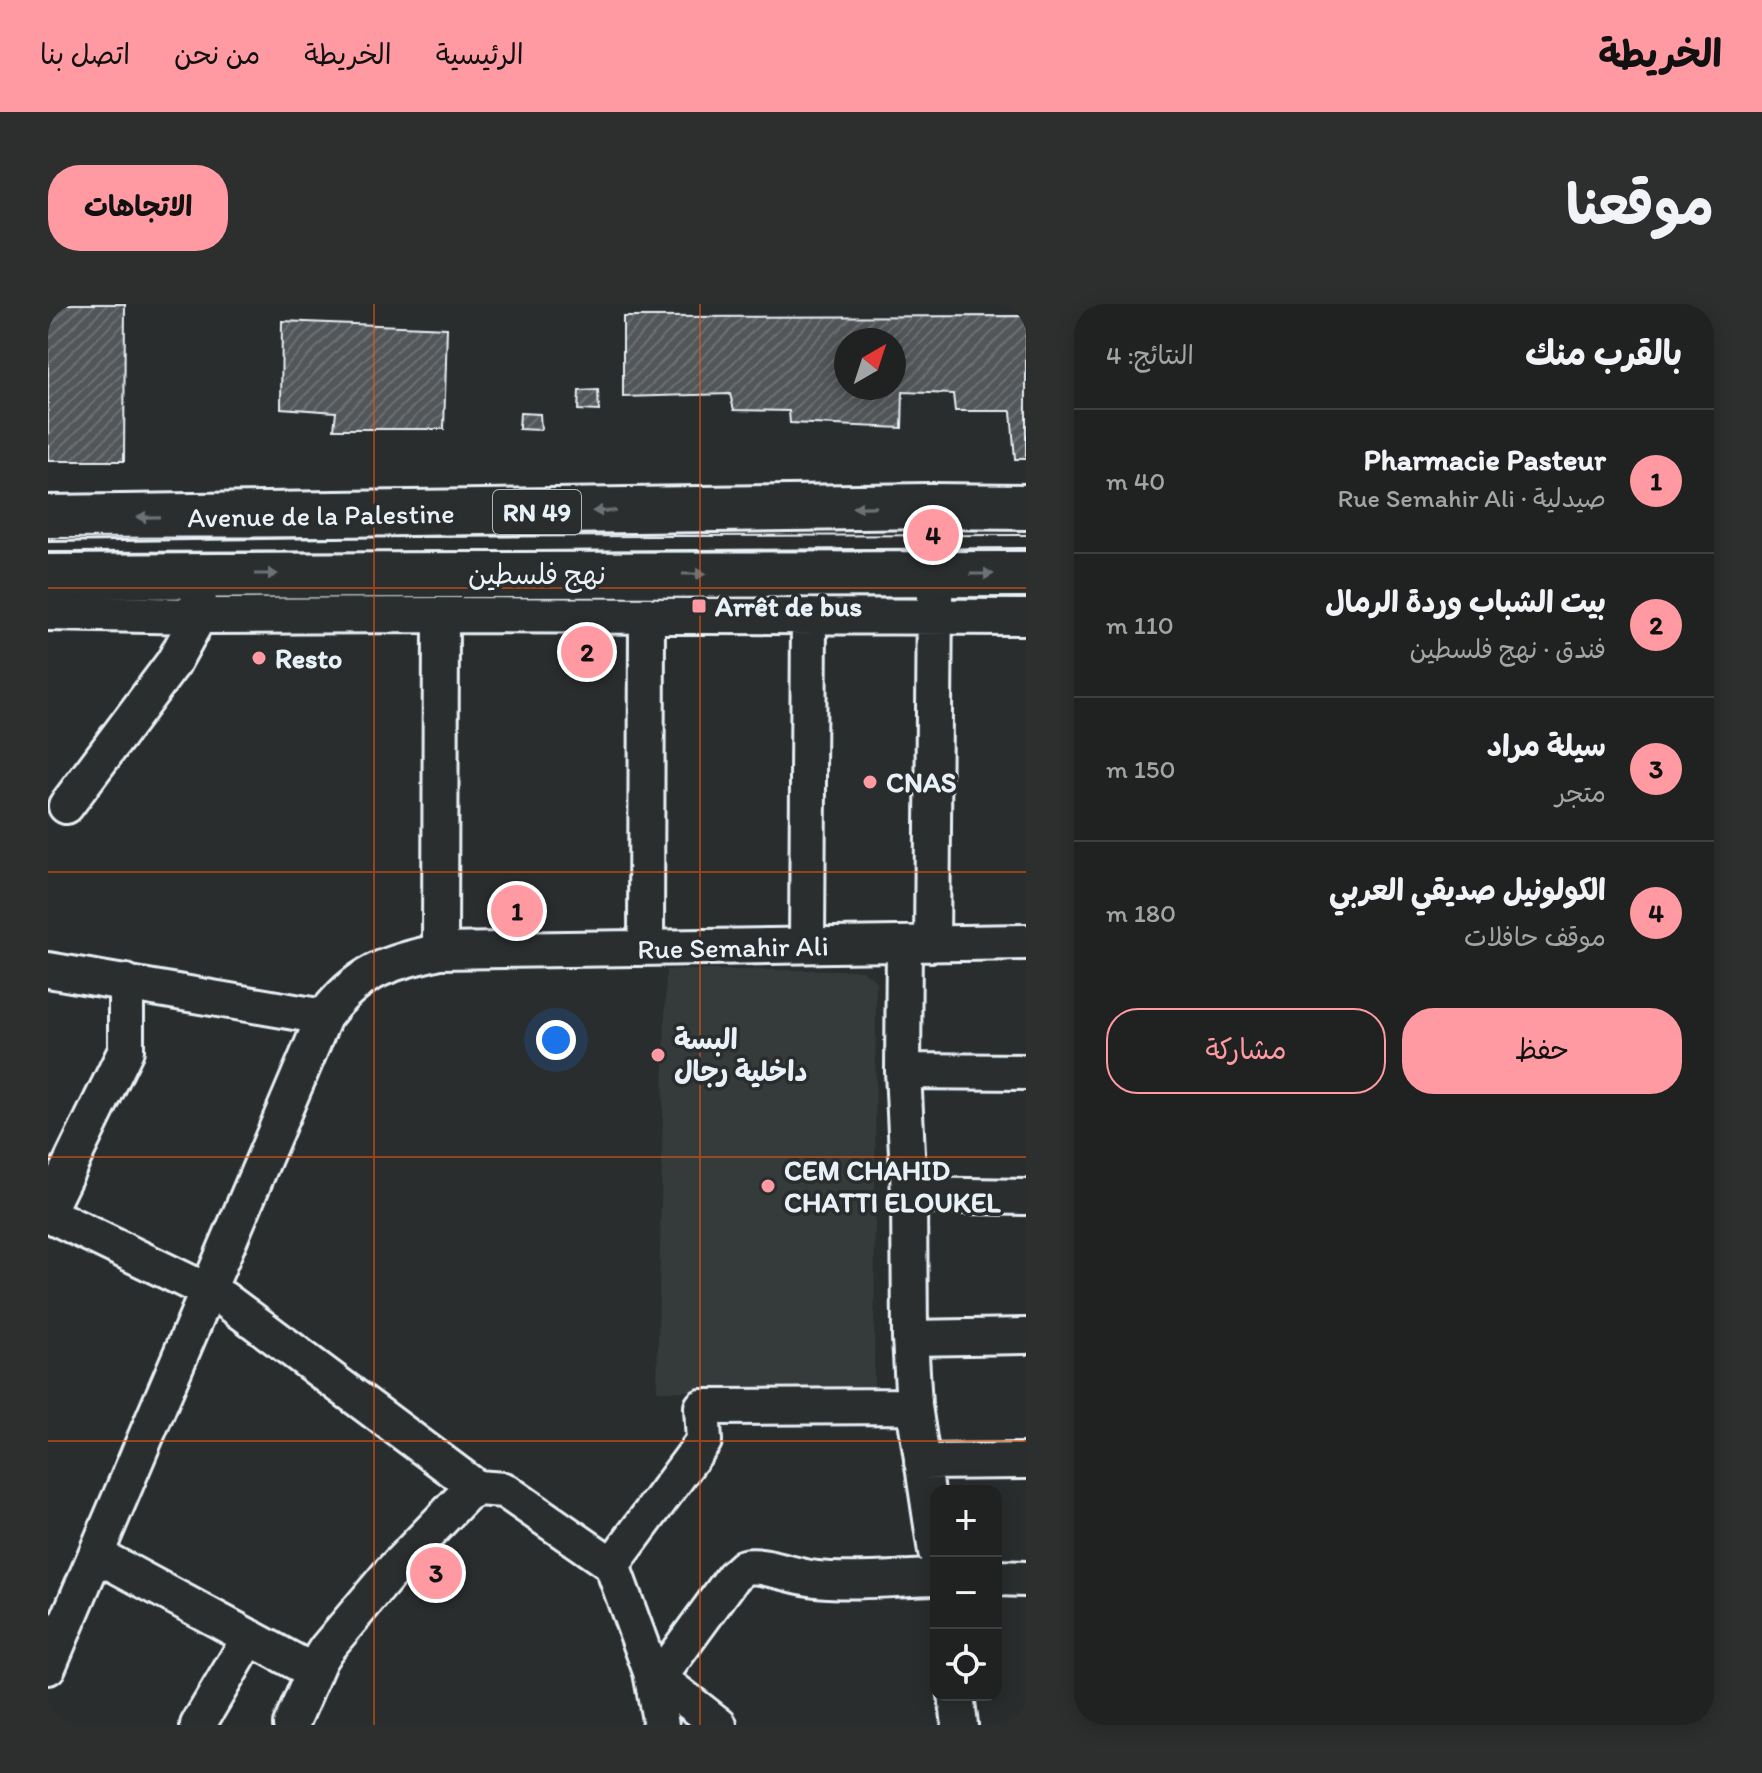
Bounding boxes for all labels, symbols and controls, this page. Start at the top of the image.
text: الخريطة [1598,31,1722,77]
text: اتصل بنا [40,37,130,71]
text: من نحن [174,37,260,71]
text: الخريطة [304,37,392,71]
text: الرئيسية [436,37,524,71]
button: الاتجاهات [48,165,228,251]
text: موقعنا [1566,171,1714,238]
north arrow [834,328,906,400]
text: بالقرب منك [1525,333,1682,374]
text: النتائج: 4 [1106,339,1194,371]
text: Pharmacie Pasteur [1364,441,1606,478]
text: 40 m [1106,465,1165,497]
text: 1 [1650,465,1662,497]
text: صيدلية · Rue Semahir Ali [1337,482,1606,514]
road number: RN 49 [493,490,581,534]
street label: Avenue de la Palestine [187,496,455,534]
one-way arrow [851,500,876,513]
one-way arrow [591,505,616,517]
pin: 4 [907,505,959,565]
one-way arrow [135,511,160,523]
street label: نهج فلسطين [468,557,606,593]
one-way arrow [254,568,279,580]
one-way arrow [682,568,707,580]
one-way arrow [970,568,995,580]
text: بيت الشباب وردة الرمال [1325,583,1606,620]
place label: Arrêt de bus [714,589,862,623]
marker: Arrêt de bus [690,597,708,615]
text: 110 m [1106,609,1174,641]
text: 2 [1649,609,1663,641]
pin: 2 [561,622,613,682]
text: فندق · نهج فلسطين [1409,633,1606,665]
place label: Resto [275,641,342,675]
marker: Resto [250,649,268,667]
text: سيلة مراد [1487,727,1606,764]
text: 150 m [1106,753,1175,785]
text: 3 [1649,753,1663,785]
place label: CNAS [886,765,957,799]
marker: CNAS [861,773,879,791]
text: متجر [1555,777,1606,809]
text: الكولونيل صديقي العربي [1329,871,1606,908]
pin: 1 [491,881,543,941]
text: 180 m [1106,897,1176,929]
text: 4 [1648,897,1664,929]
text: موقف حافلات [1464,921,1606,953]
street label: Rue Semahir Ali [637,928,829,966]
button: مشاركة [1106,1008,1386,1094]
button: حفظ [1402,1008,1682,1094]
your location [536,1020,576,1060]
place label: البسة داخلية رجال [674,1022,807,1088]
marker: البسة داخلية رجال [649,1046,667,1064]
place label: CEM CHAHID CHATTI ELOUKEL [784,1153,1001,1219]
marker: CEM CHAHID CHATTI ELOUKEL [759,1177,777,1195]
map controls [930,1485,1002,1701]
button: + [930,1485,1002,1557]
pin: 3 [410,1543,462,1603]
button: − [930,1557,1002,1629]
button: locate [930,1629,1002,1701]

